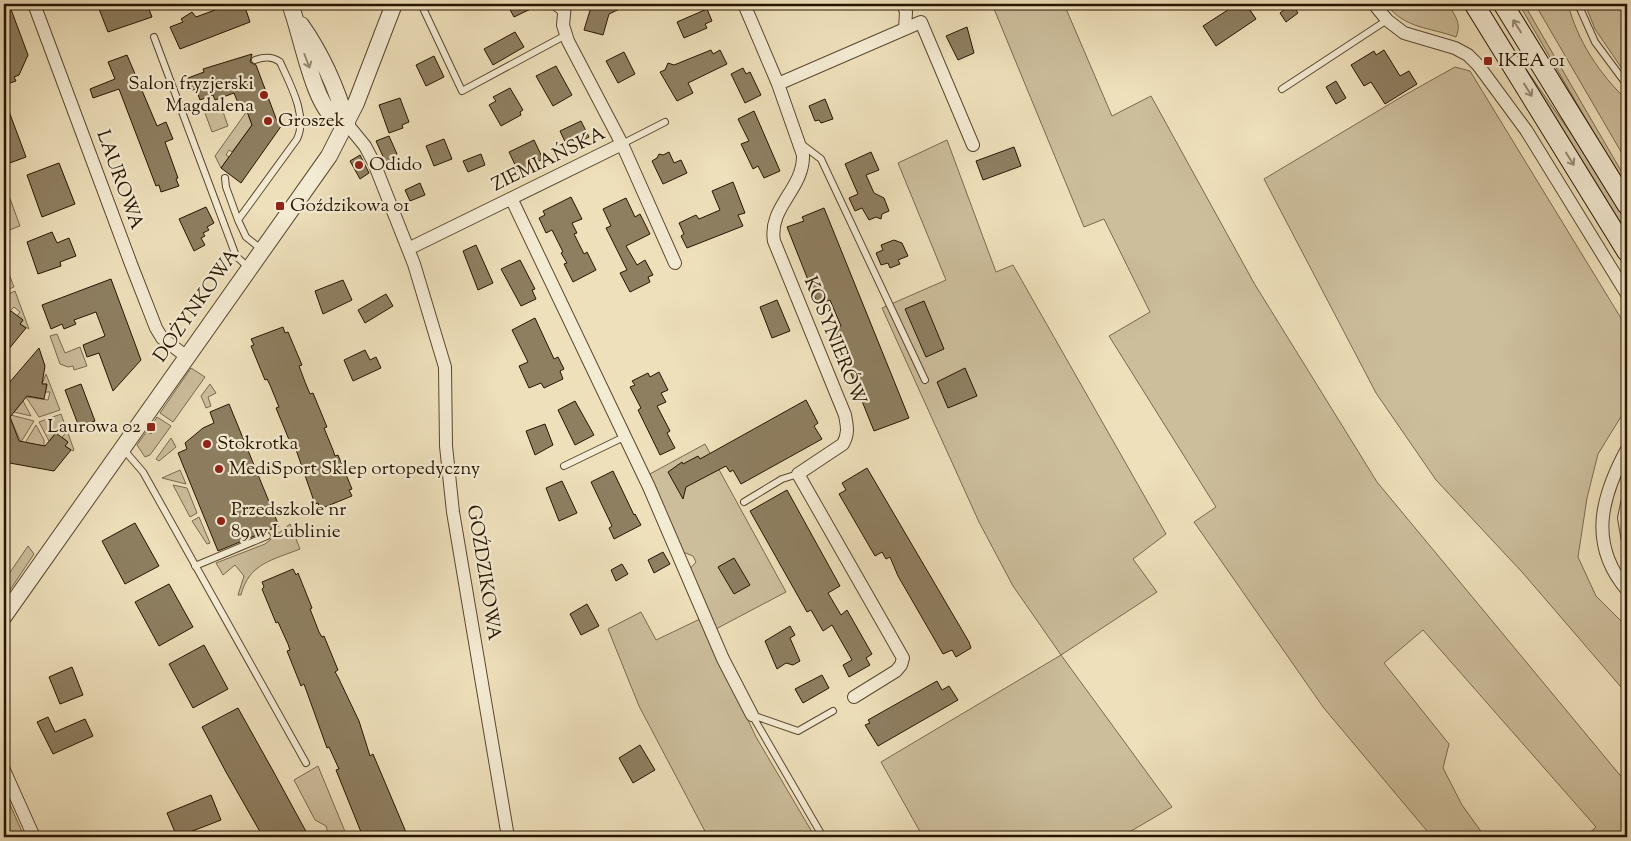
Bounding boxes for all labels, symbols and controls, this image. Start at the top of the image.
one-way arrow [1512,19,1522,33]
place label: IKEA 01 [1498,48,1566,75]
one-way arrow [303,53,312,68]
marker: IKEA 01 [1482,55,1494,67]
place label: Salon fryzjerski Magdalena [128,71,254,120]
one-way arrow [1523,82,1533,96]
marker: Salon fryzjerski Magdalena [258,89,270,101]
place label: Groszek [278,108,345,135]
marker: Groszek [262,115,274,127]
street label: ZIEMIAŃSKA [488,121,611,199]
street label: LAUROWA [89,127,150,234]
one-way arrow [1565,151,1575,165]
place label: Odido [369,152,422,179]
marker: Odido [353,159,365,171]
place label: Goździkowa 01 [290,193,410,220]
marker: Goździkowa 01 [274,200,286,212]
street label: DOŻYNKOWA [148,243,247,368]
street label: KOSYNIERÓW [796,273,872,409]
place label: Laurowa 02 [47,414,141,441]
marker: Laurowa 02 [145,421,157,433]
place label: Stokrotka [217,431,298,458]
marker: Stokrotka [201,438,213,450]
place label: MediSport Sklep ortopedyczny [229,456,481,483]
marker: MediSport Sklep ortopedyczny [213,463,225,475]
place label: Przedszkole nr 89 w Lublinie [231,497,346,546]
street label: GOŹDZIKOWA [459,503,507,643]
marker: Przedszkole nr 89 w Lublinie [215,515,227,527]

